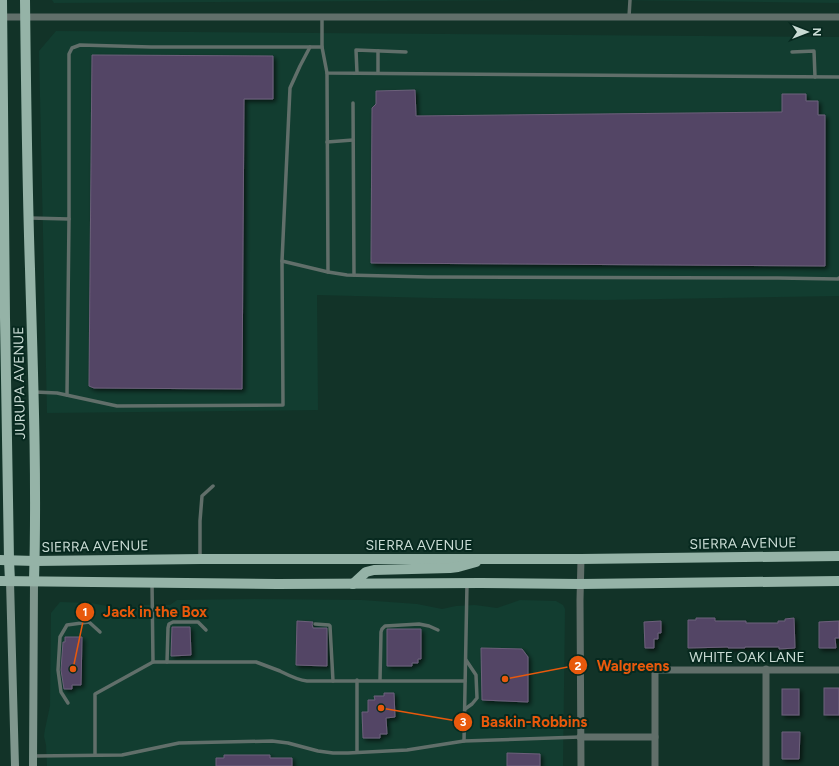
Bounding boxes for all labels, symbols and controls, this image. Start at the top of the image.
north arrow [787,12,827,52]
text: N [810,28,823,36]
street label: JURUPA AVENUE [10,326,29,439]
street label: SIERRA AVENUE [689,534,797,553]
street label: SIERRA AVENUE [41,537,149,556]
street label: SIERRA AVENUE [365,537,473,554]
callout: Jack in the Box [75,598,215,625]
text: Jack in the Box [103,603,207,621]
text: 1 [82,605,88,619]
street label: WHITE OAK LANE [689,649,805,666]
callout: Walgreens [568,652,677,679]
text: Walgreens [597,657,669,675]
text: 2 [575,659,582,673]
callout: Baskin-Robbins [453,708,595,735]
text: Baskin-Robbins [481,713,587,731]
text: 3 [460,715,467,729]

